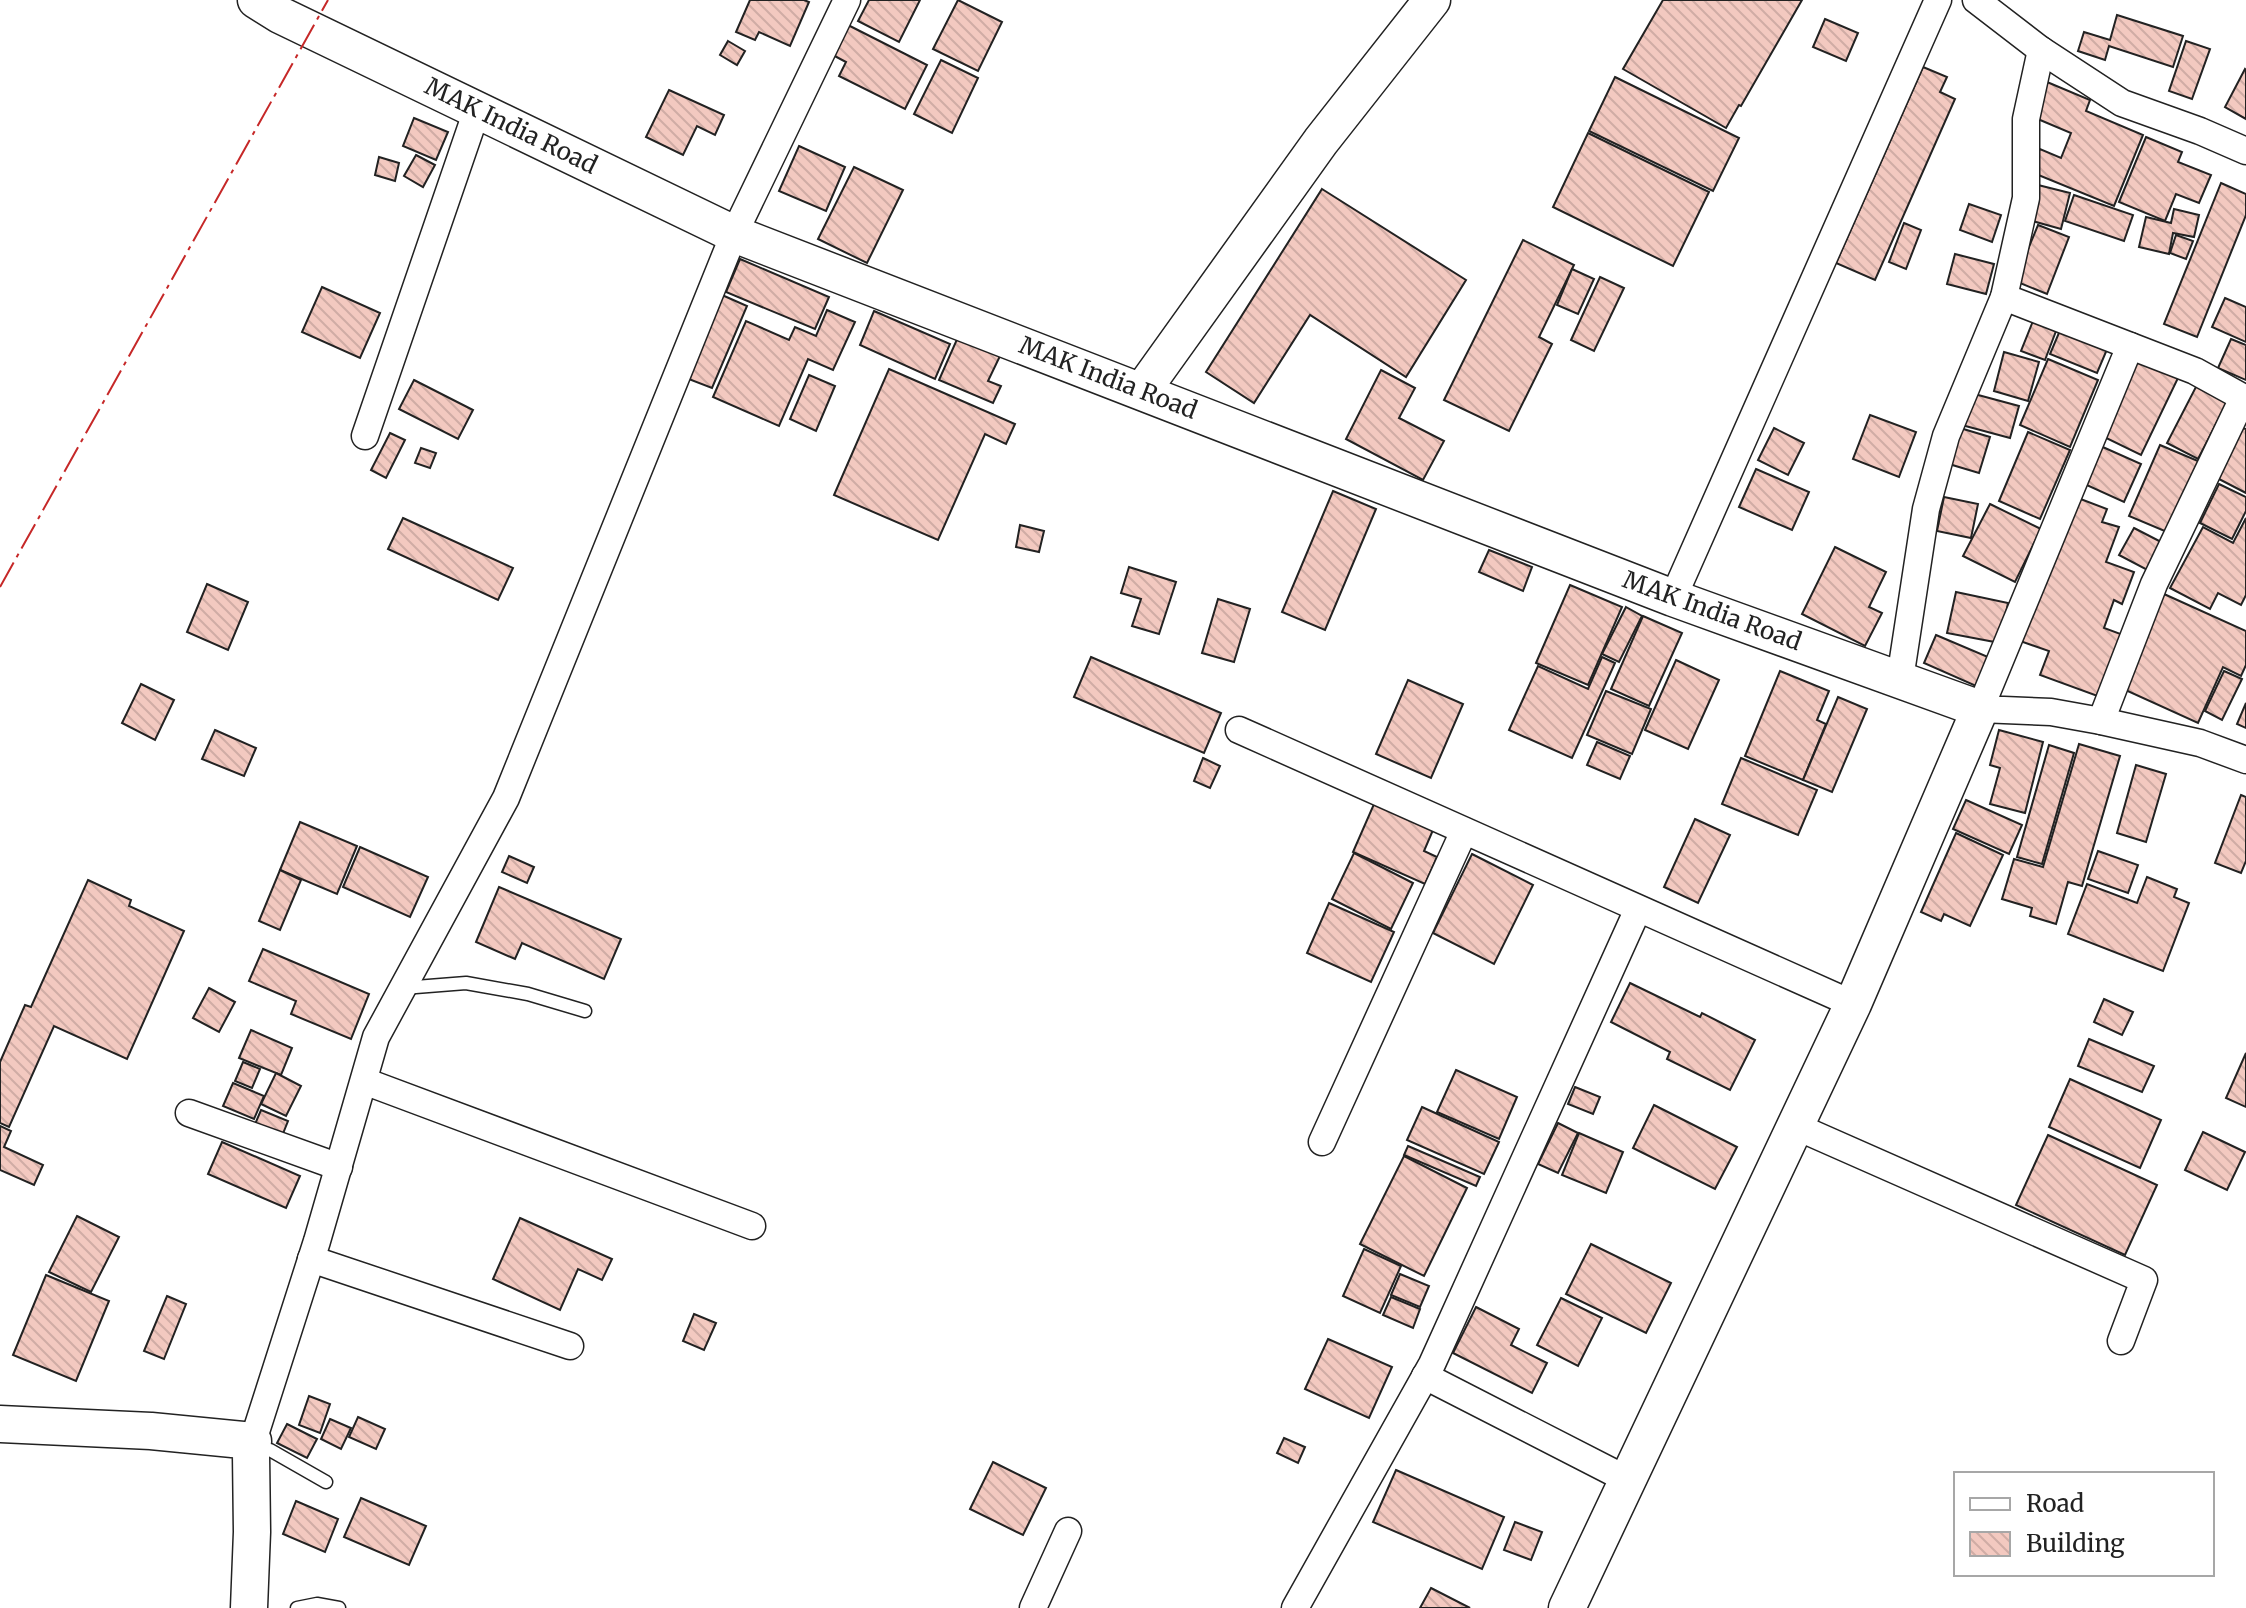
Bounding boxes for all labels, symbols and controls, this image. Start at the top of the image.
street label: MAK India Road [420,70,602,181]
street label: MAK India Road [1015,329,1201,426]
street label: MAK India Road [1619,564,1806,657]
legend [1954,1472,2214,1576]
text: Road [2026,1488,2084,1519]
text: Building [2026,1528,2125,1559]

